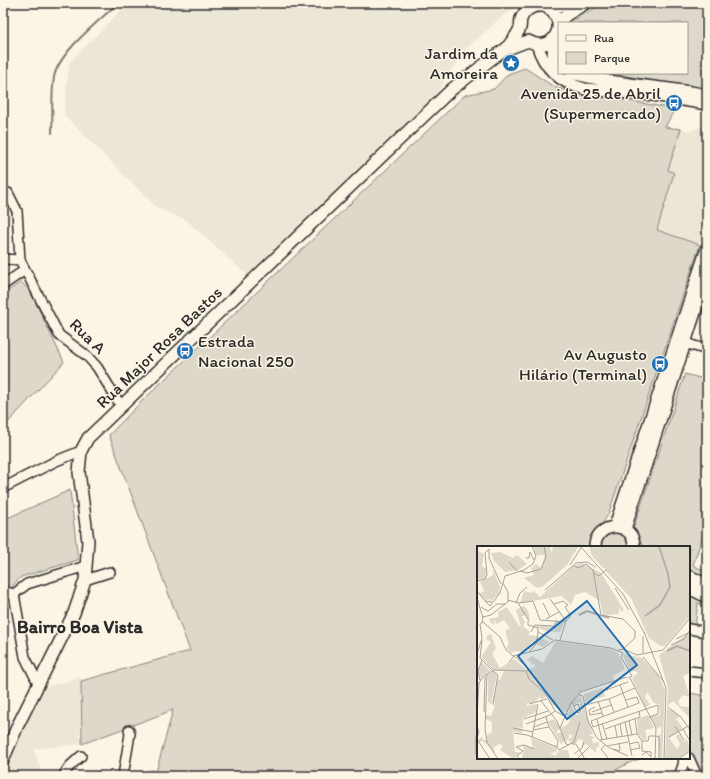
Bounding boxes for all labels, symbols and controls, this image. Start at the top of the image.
legend [558,22,688,74]
text: Rua [594,31,614,45]
place label: Jardim da Amoreira [425,43,498,83]
text: Parque [594,51,630,65]
place icon: Jardim da Amoreira [501,53,521,73]
place label: Avenida 25 de Abril (Supermercado) [521,83,661,123]
bus stop icon: Avenida 25 de Abril (Supermercado) [664,93,684,113]
street label: Rua Major Rosa Bastos [92,282,226,412]
street label: Rua A [66,314,110,358]
place label: Estrada Nacional 250 [198,331,294,371]
bus stop icon: Estrada Nacional 250 [175,341,195,361]
place label: Av Augusto Hilário (Terminal) [519,344,647,384]
bus stop icon: Av Augusto Hilário (Terminal) [650,354,670,374]
inset map [477,546,690,759]
district label: Bairro Boa Vista [17,616,144,638]

